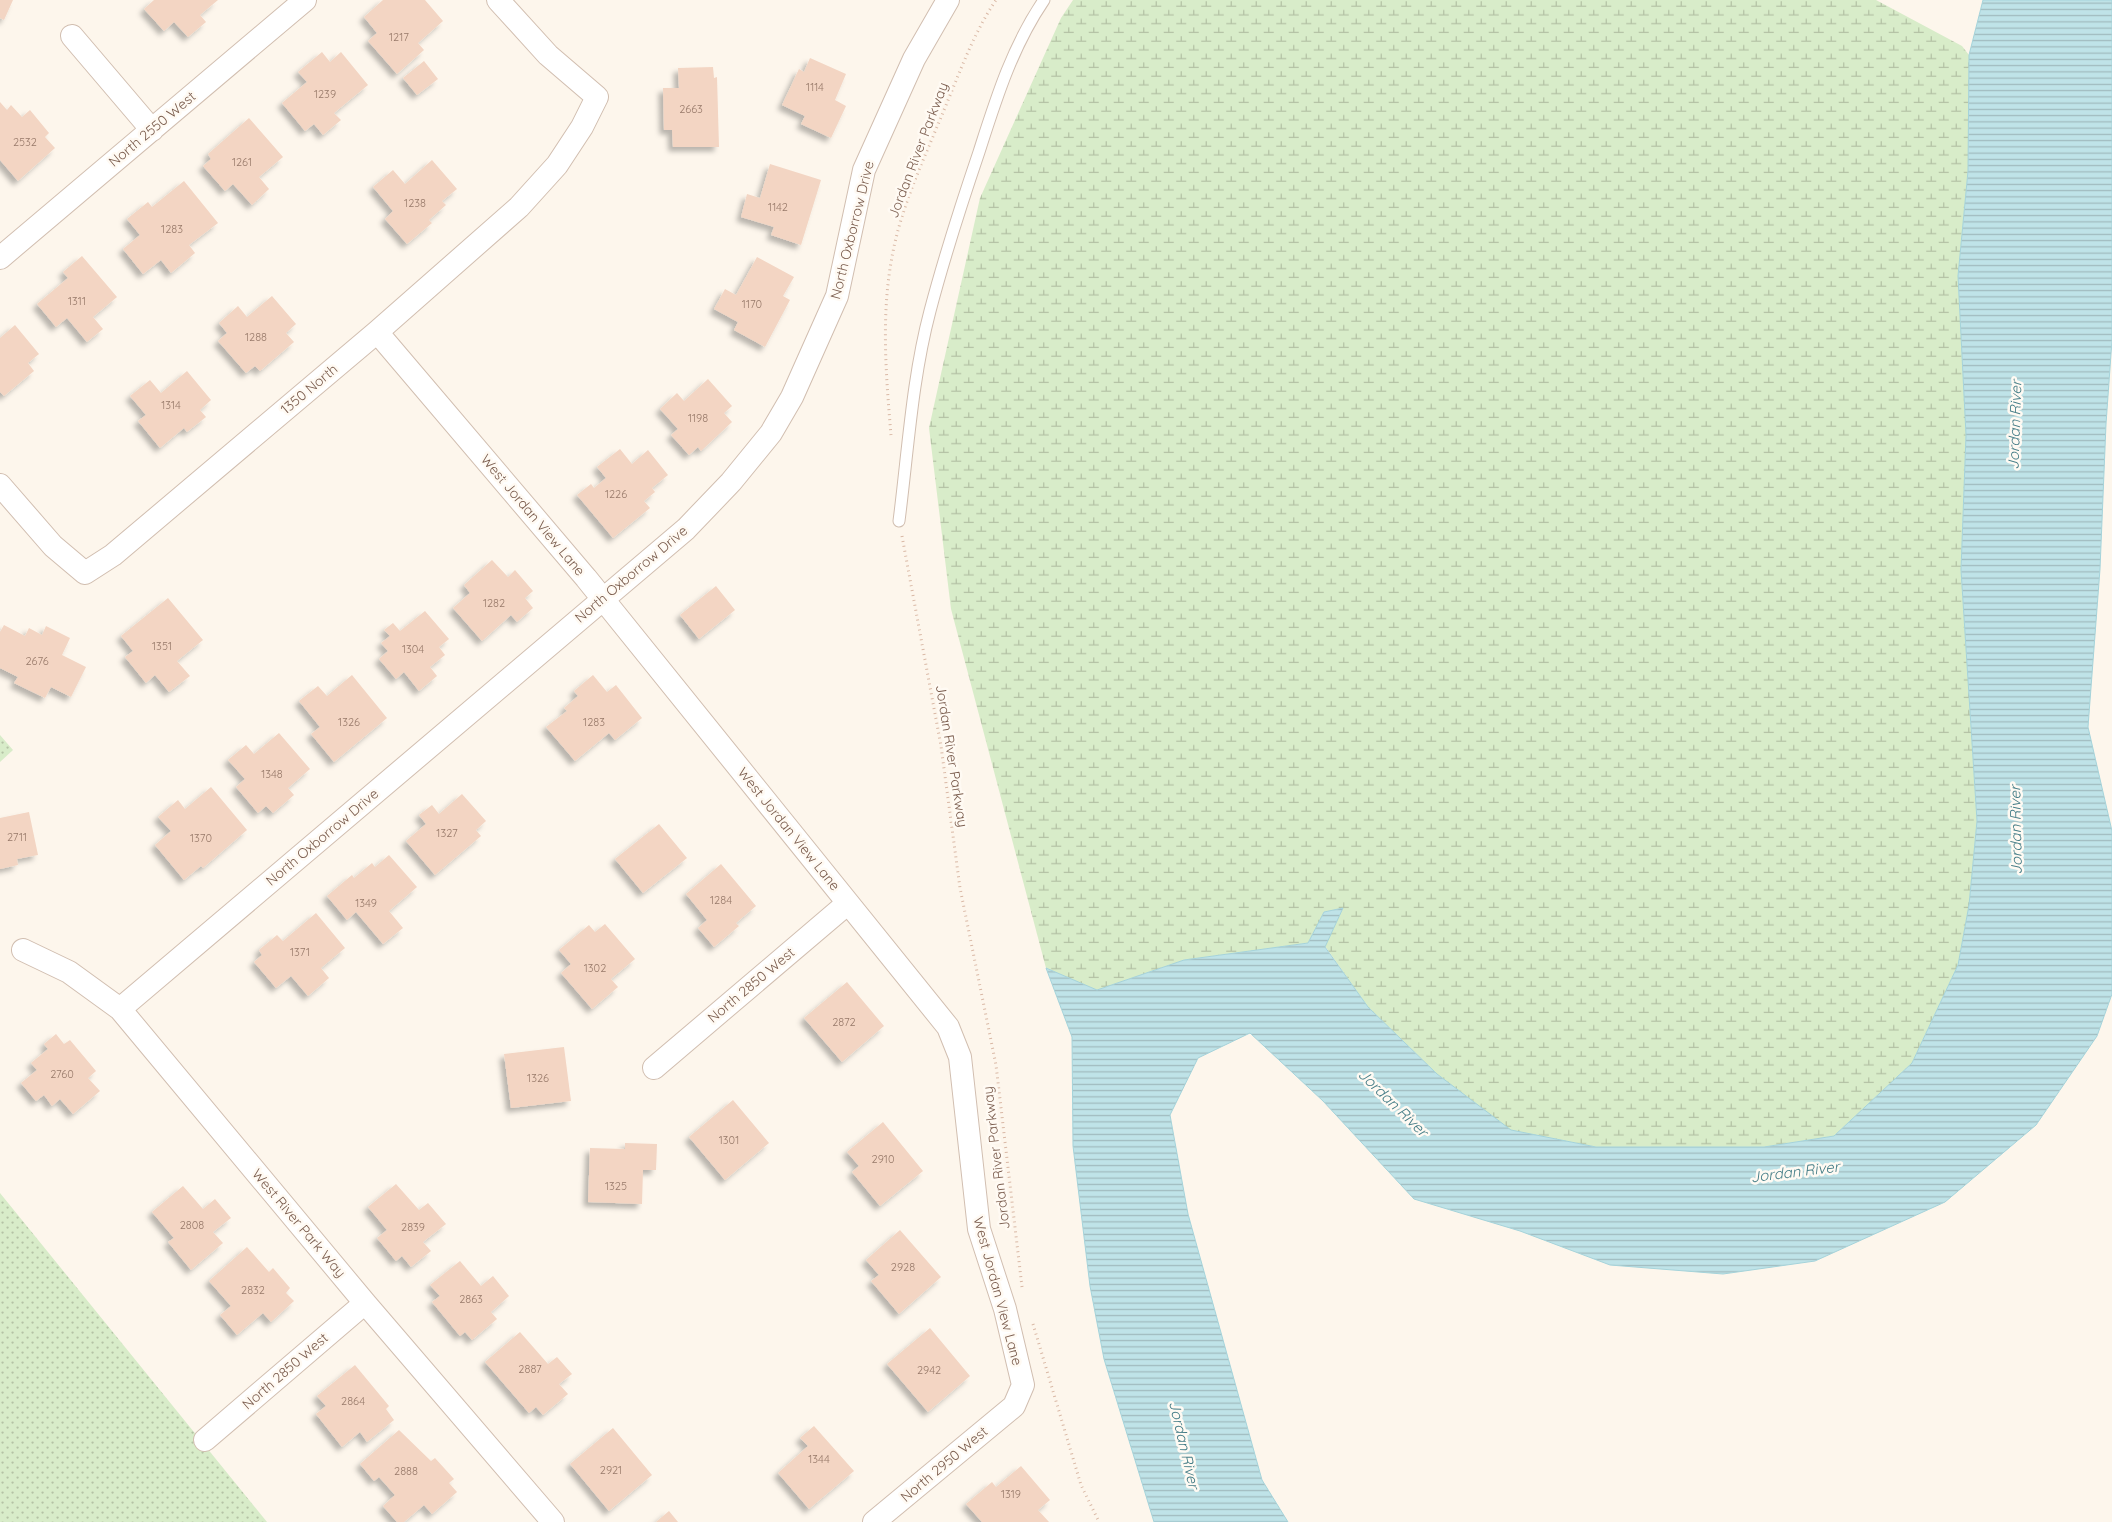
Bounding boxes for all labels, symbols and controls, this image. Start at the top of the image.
house number: 1217 [389,30,409,44]
house number: 1114 [806,80,824,94]
street label: Jordan River Parkway [884,80,952,220]
street label: North 2550 West [105,87,199,171]
house number: 1239 [314,87,336,101]
house number: 2663 [679,102,703,116]
house number: 2532 [13,135,37,149]
house number: 1261 [232,155,252,169]
street label: North Oxborrow Drive [826,159,878,301]
house number: 1238 [404,196,426,210]
house number: 1142 [768,200,788,214]
house number: 1283 [161,222,183,236]
house number: 1311 [68,294,86,308]
house number: 1170 [742,297,762,311]
house number: 1288 [245,330,267,344]
street label: 1350 North [277,360,341,418]
water label: Jordan River [2003,378,2026,470]
house number: 1314 [161,398,181,412]
house number: 1198 [688,411,708,425]
street label: West Jordan View Lane [477,450,589,580]
house number: 1226 [605,487,627,501]
street label: North Oxborrow Drive [571,521,691,626]
house number: 1282 [483,596,505,610]
house number: 1351 [152,639,172,653]
house number: 1304 [402,642,424,656]
house number: 2676 [25,654,49,668]
street label: Jordan River Parkway [932,684,972,828]
house number: 1326 [338,715,360,729]
house number: 1283 [583,715,605,729]
street label: West Jordan View Lane [734,764,844,894]
house number: 1348 [261,767,283,781]
water label: Jordan River [2005,783,2026,875]
street label: North Oxborrow Drive [262,784,382,889]
house number: 1327 [436,826,458,840]
house number: 2711 [7,830,27,844]
house number: 1370 [190,831,212,845]
house number: 1284 [710,893,732,907]
house number: 1349 [355,896,377,910]
street label: North 2850 West [704,943,798,1027]
house number: 1371 [290,945,310,959]
house number: 1302 [584,961,606,975]
house number: 2872 [832,1015,856,1029]
water label: Jordan River [1355,1065,1434,1142]
house number: 2760 [50,1067,74,1081]
house number: 1326 [527,1071,549,1085]
street label: Jordan River Parkway [978,1085,1014,1231]
house number: 1301 [719,1133,739,1147]
house number: 2910 [872,1152,894,1166]
water label: Jordan River [1749,1156,1843,1186]
street label: West River Park Way [248,1165,350,1281]
house number: 1325 [605,1179,627,1193]
street label: West Jordan View Lane [969,1215,1027,1367]
house number: 2808 [180,1218,204,1232]
house number: 2839 [401,1220,425,1234]
house number: 2928 [891,1260,915,1274]
house number: 2832 [241,1283,265,1297]
house number: 2863 [459,1292,483,1306]
street label: North 2850 West [238,1329,332,1413]
house number: 2887 [518,1362,542,1376]
house number: 2942 [917,1363,941,1377]
house number: 2864 [341,1394,365,1408]
water label: Jordan River [1165,1399,1204,1493]
street label: North 2950 West [897,1422,992,1506]
house number: 1344 [808,1452,830,1466]
house number: 2921 [600,1463,622,1477]
house number: 2888 [394,1464,418,1478]
house number: 1319 [1001,1487,1021,1501]

